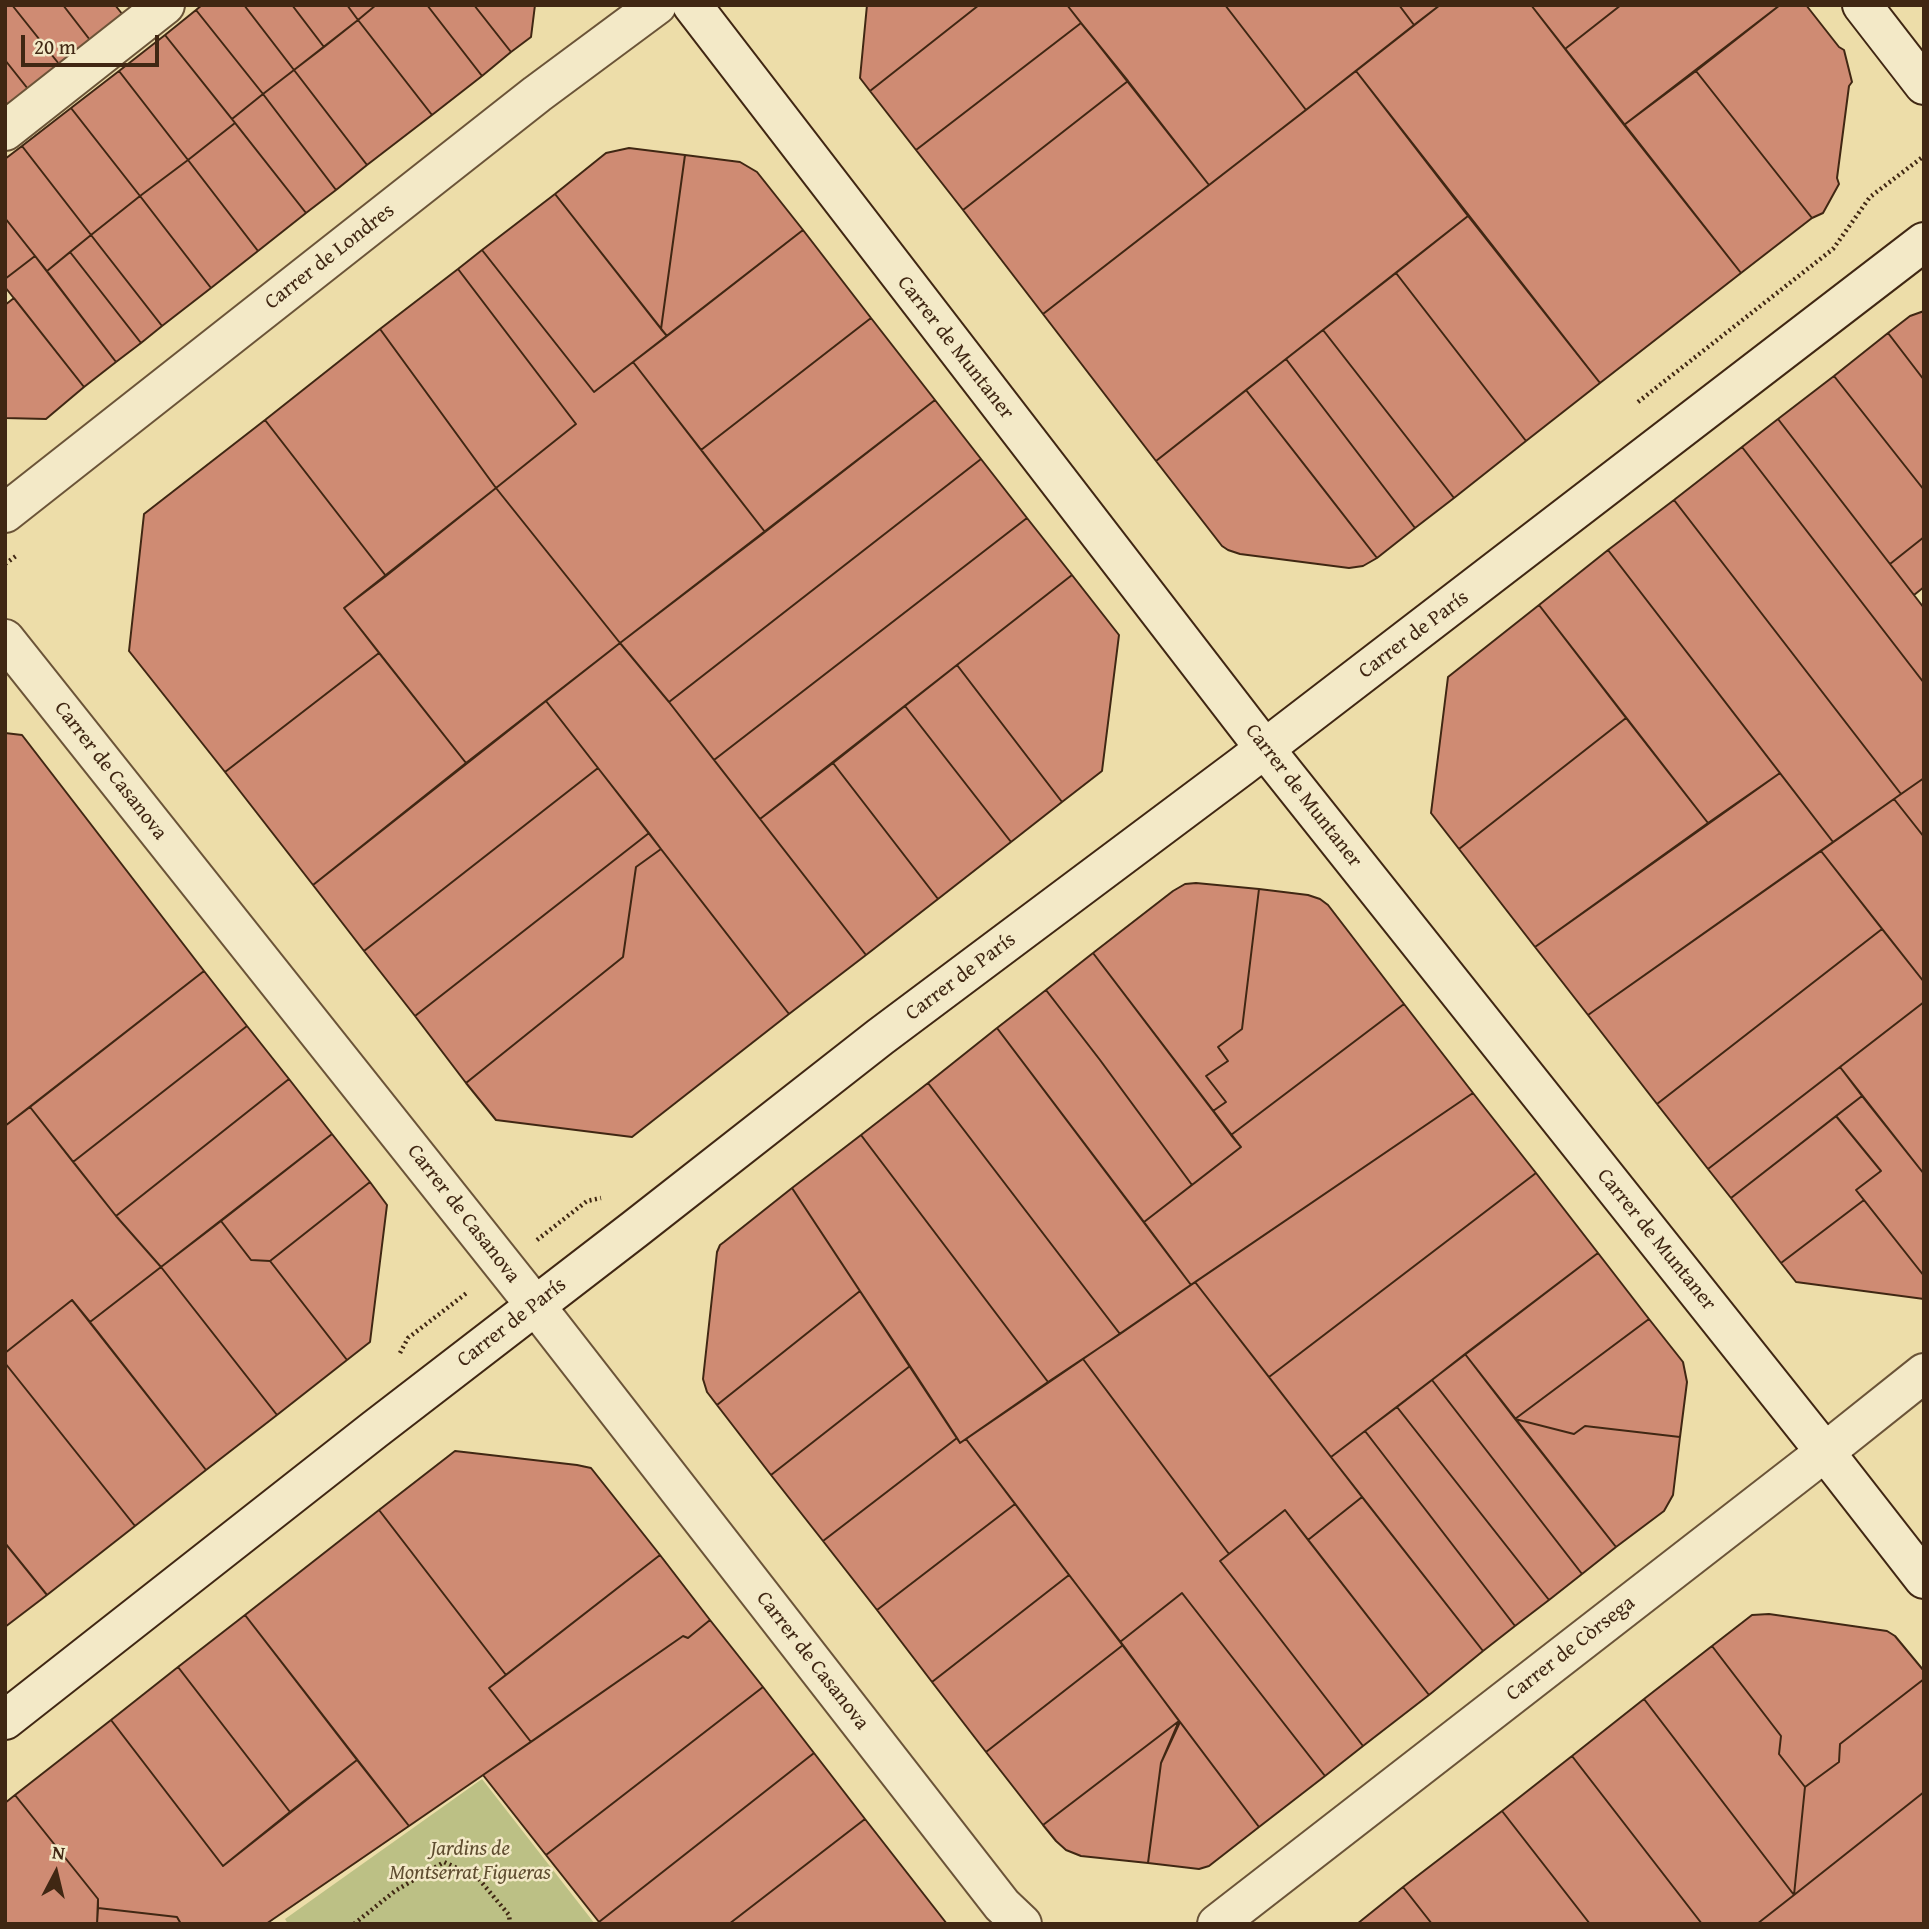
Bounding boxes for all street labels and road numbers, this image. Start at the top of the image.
street label: Carrer de Londres [260,199,400,315]
street label: Carrer de Muntaner [891,271,1019,425]
street label: Carrer de París [1354,585,1474,685]
street label: Carrer de Casanova [48,697,172,845]
street label: Carrer de Muntaner [1239,719,1367,873]
street label: Carrer de París [901,927,1021,1027]
street label: Carrer de Casanova [401,1140,525,1288]
street label: Carrer de Muntaner [1591,1164,1721,1316]
street label: Carrer de París [453,1273,571,1373]
street label: Carrer de Casanova [750,1587,874,1735]
street label: Carrer de Còrsega [1502,1591,1640,1707]

